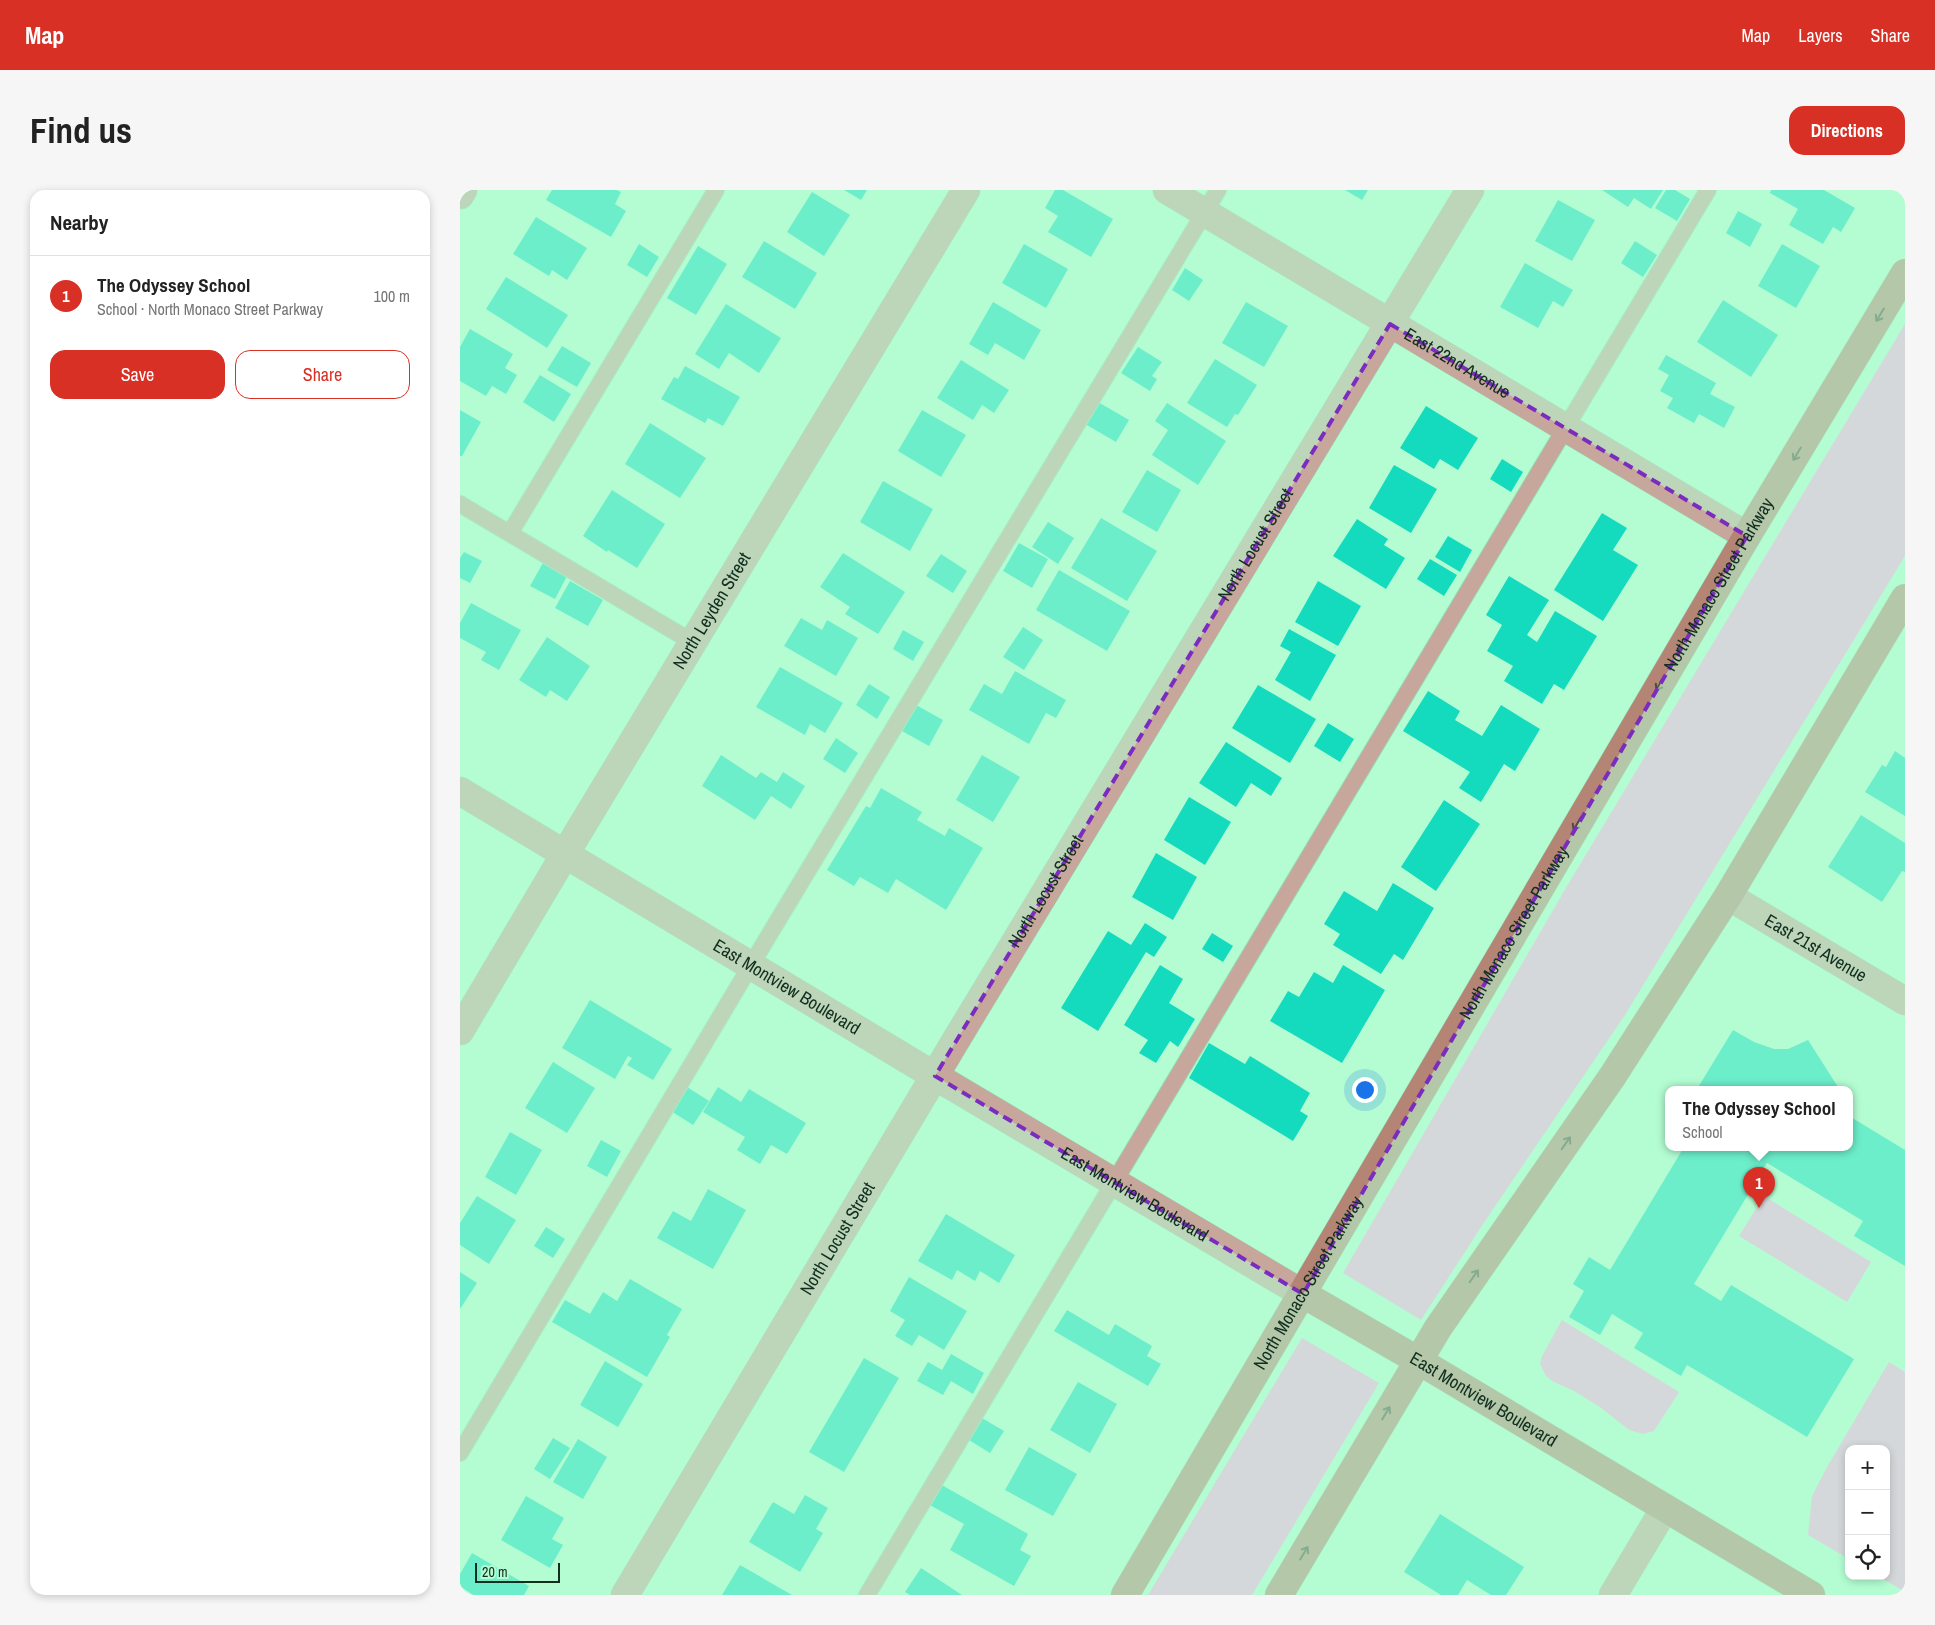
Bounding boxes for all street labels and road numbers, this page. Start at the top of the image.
street label: East 22nd Avenue [1400,321,1515,404]
street label: North Locust Street [1211,484,1299,605]
street label: North Monaco Street Parkway [1657,492,1779,675]
street label: North Leyden Street [667,547,756,674]
street label: North Locust Street [1002,830,1089,952]
street label: North Monaco Street Parkway [1453,841,1575,1024]
street label: East 21st Avenue [1760,908,1872,988]
street label: East Montview Boulevard [709,933,865,1040]
street label: East Montview Boulevard [1056,1140,1213,1247]
street label: North Locust Street [794,1177,880,1299]
street label: North Monaco Street Parkway [1247,1191,1369,1374]
street label: East Montview Boulevard [1405,1345,1562,1453]

